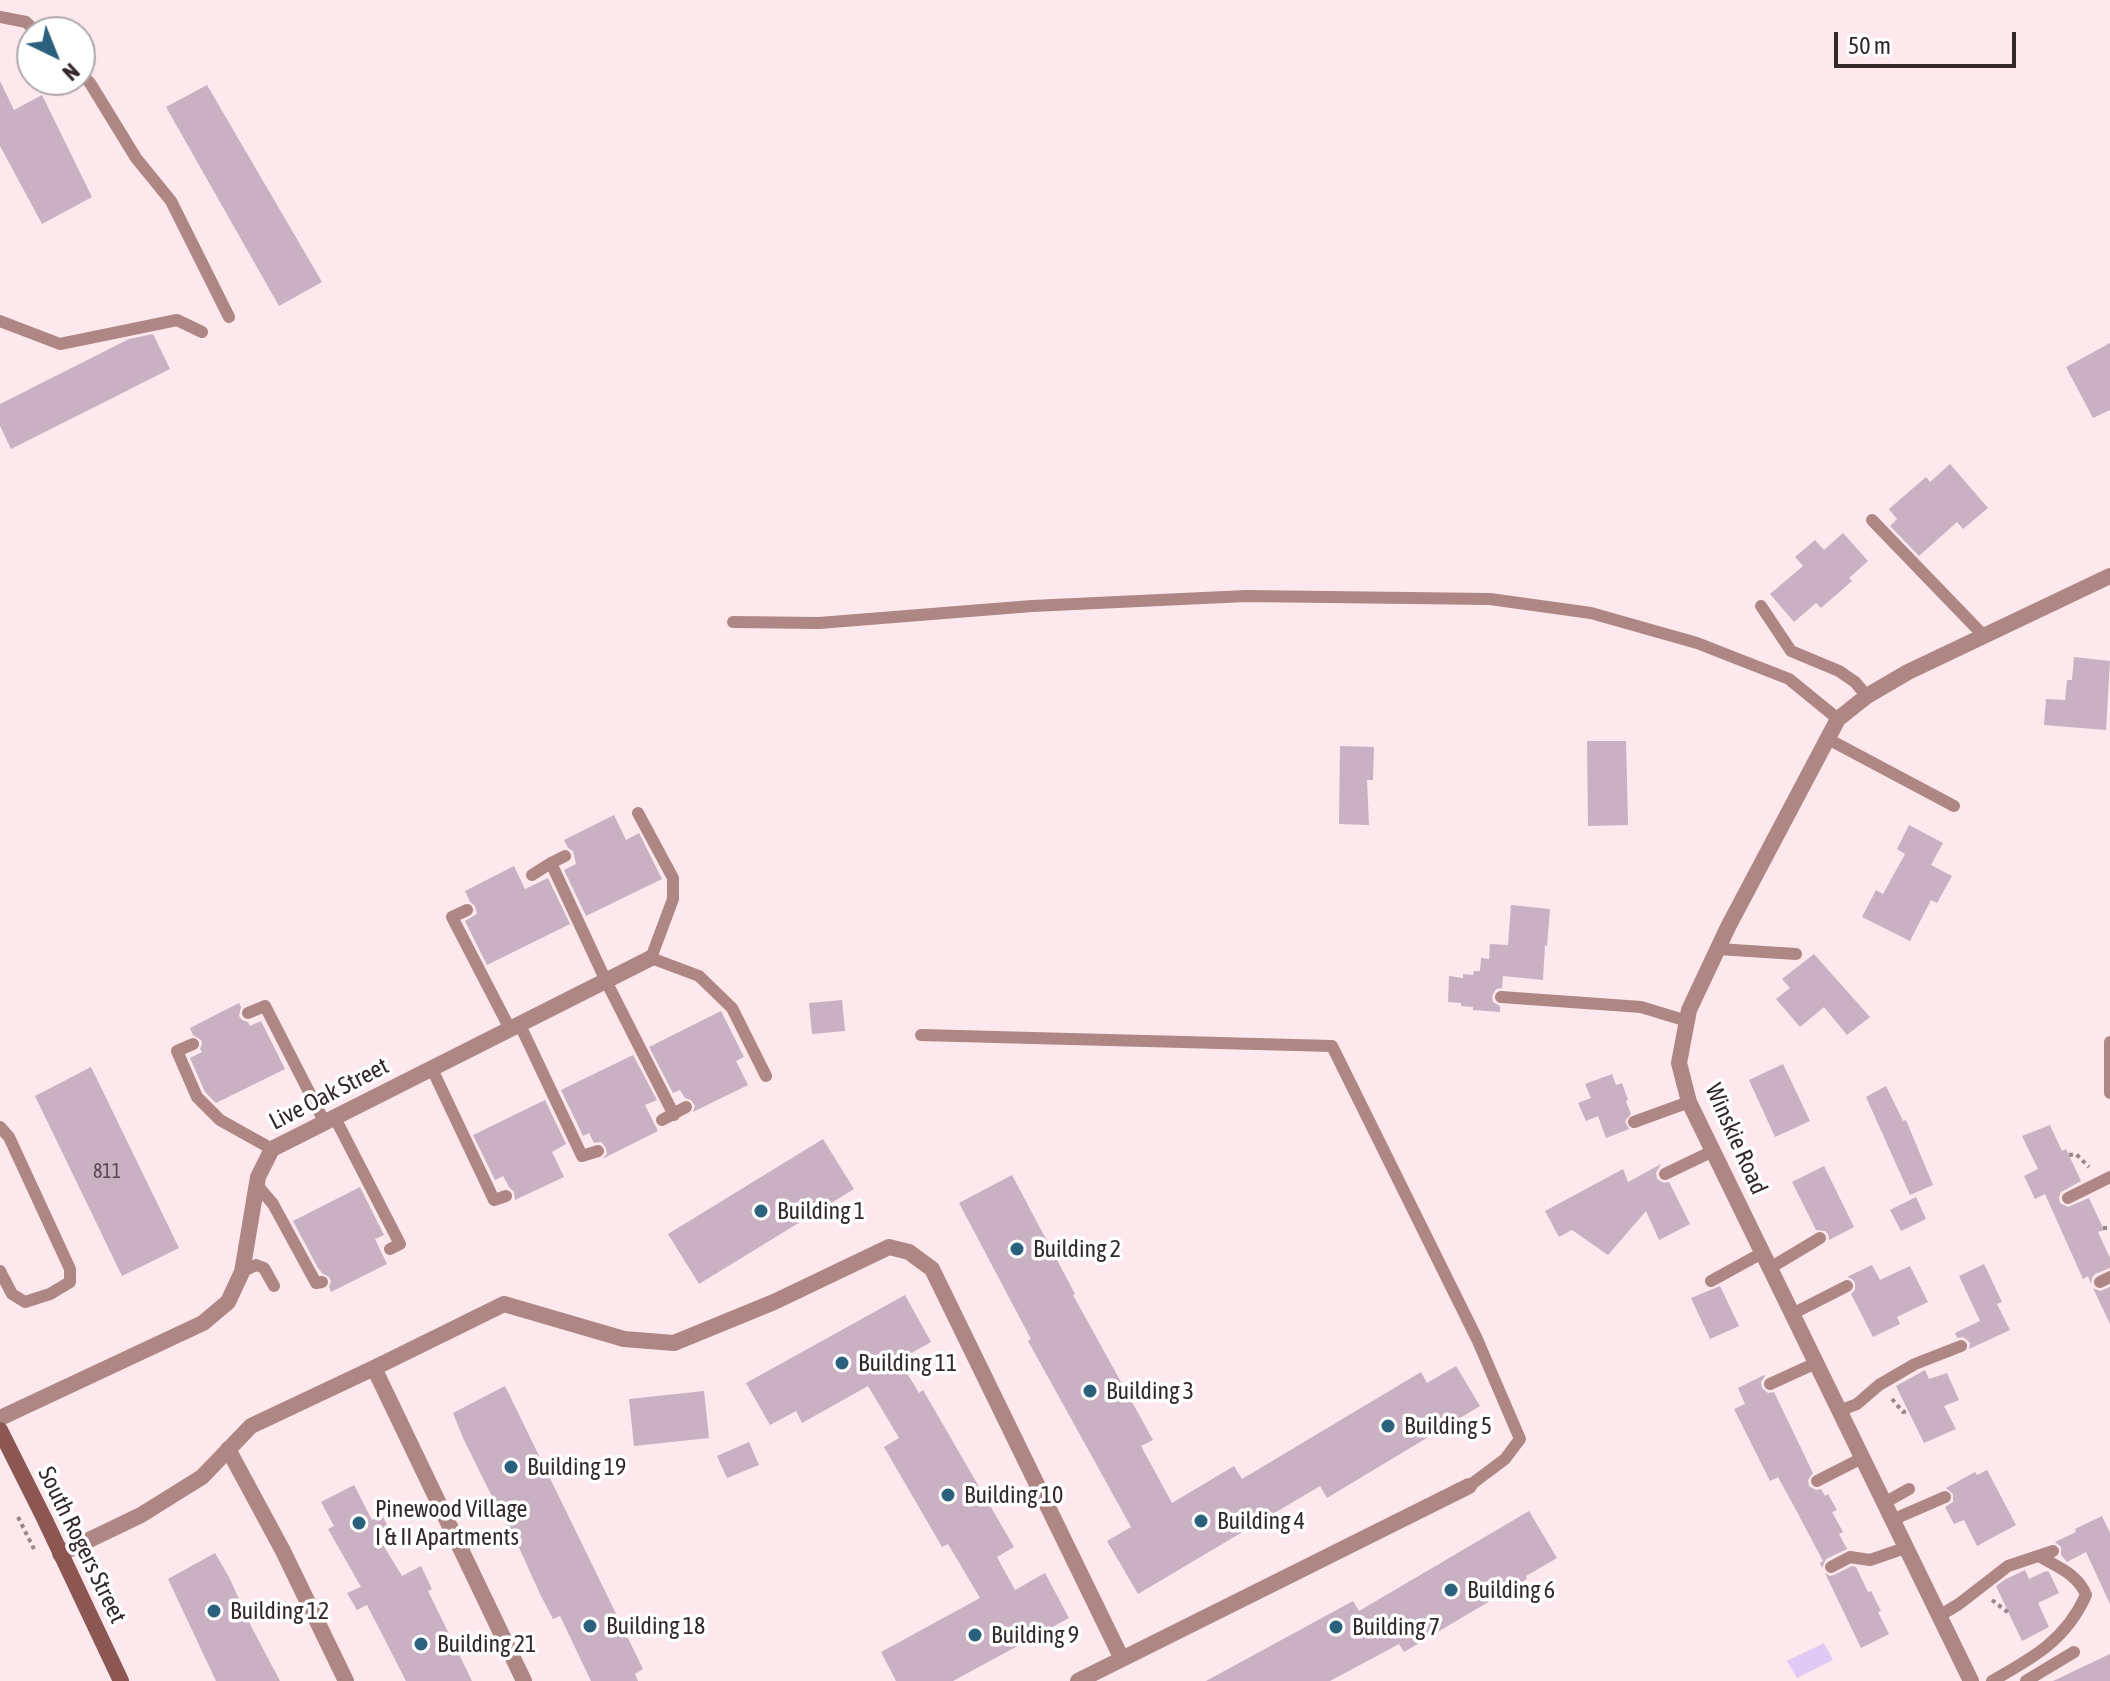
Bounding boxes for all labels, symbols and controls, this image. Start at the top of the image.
north arrow [16,16,96,96]
scale bar [1838,16,2020,66]
text: 50 m [1848,32,1891,59]
text: N [57,58,85,86]
street label: Live Oak Street [264,1052,394,1136]
street label: Winskie Road [1699,1079,1773,1199]
house number: 811 [93,1160,121,1184]
place label: Building 1 [777,1197,865,1225]
marker: Building 1 [752,1202,770,1220]
place label: Building 2 [1033,1235,1121,1263]
marker: Building 2 [1008,1240,1026,1258]
place label: Building 11 [858,1349,957,1377]
marker: Building 11 [833,1354,851,1372]
place label: Building 3 [1106,1377,1194,1405]
marker: Building 3 [1081,1382,1099,1400]
place label: Building 5 [1404,1412,1492,1440]
marker: Building 5 [1379,1417,1397,1435]
place label: Building 19 [527,1453,626,1481]
marker: Building 19 [502,1458,520,1476]
street label: South Rogers Street [32,1462,132,1628]
place label: Building 10 [964,1481,1063,1509]
marker: Building 10 [939,1486,957,1504]
place label: Pinewood Village I & II Apartments [375,1495,527,1551]
place label: Building 4 [1217,1507,1305,1535]
marker: Building 4 [1192,1512,1210,1530]
marker: Pinewood Village I & II Apartments [350,1514,368,1532]
place label: Building 6 [1467,1576,1555,1604]
marker: Building 6 [1442,1581,1460,1599]
place label: Building 12 [230,1597,329,1625]
marker: Building 12 [205,1602,223,1620]
place label: Building 18 [606,1612,705,1640]
place label: Building 7 [1352,1613,1440,1641]
marker: Building 18 [581,1617,599,1635]
marker: Building 7 [1327,1618,1345,1636]
place label: Building 9 [991,1621,1079,1649]
marker: Building 9 [966,1626,984,1644]
place label: Building 21 [437,1630,536,1658]
marker: Building 21 [412,1635,430,1653]

